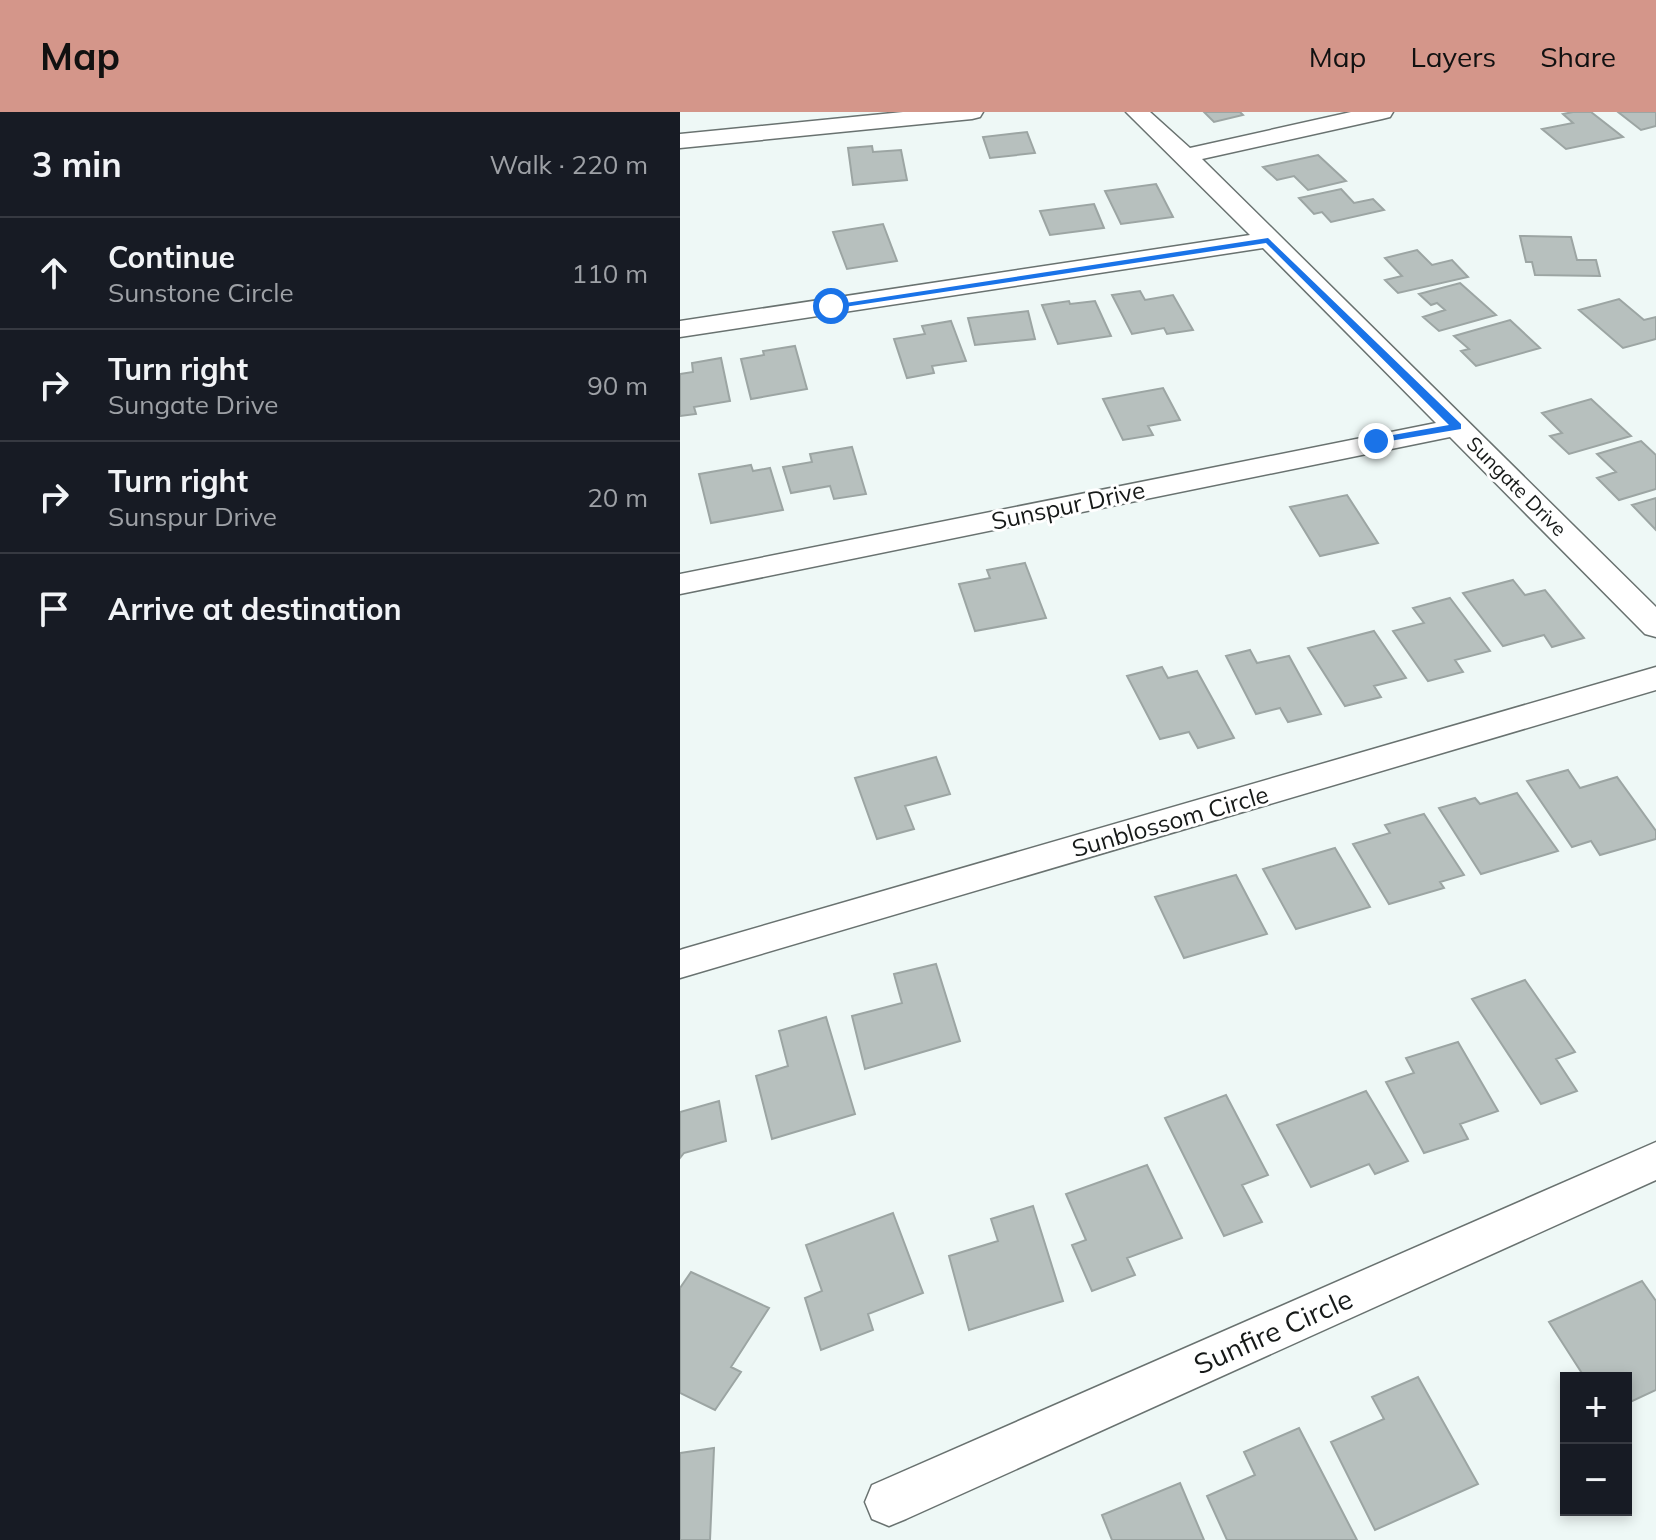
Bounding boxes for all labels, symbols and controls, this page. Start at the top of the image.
text: Map [40,32,120,80]
text: Map [1309,39,1366,74]
text: Layers [1410,39,1496,74]
text: Share [1540,39,1616,74]
text: 3 min [32,143,122,186]
text: Walk · 220 m [489,148,648,181]
text: Continue [108,238,235,276]
icon: ahead [32,251,76,295]
text: 110 m [572,257,648,290]
text: Sunstone Circle [108,276,294,309]
route start [813,288,849,324]
text: Turn right [108,350,248,388]
icon: right [32,363,76,407]
text: 90 m [587,369,648,402]
text: Sungate Drive [108,388,278,421]
route end [1358,423,1394,459]
street label: Sungate Drive [1462,431,1572,541]
text: Turn right [108,462,248,500]
street label: Sunspur Drive [989,474,1147,536]
icon: right [32,475,76,519]
text: 20 m [587,481,648,514]
text: Sunspur Drive [108,500,277,533]
icon: arrive [32,587,76,631]
text: Arrive at destination [108,590,402,628]
street label: Sunblossom Circle [1068,779,1272,863]
street label: Sunfire Circle [1188,1280,1358,1382]
map controls [1560,1372,1632,1516]
button: + [1560,1372,1632,1444]
button: − [1560,1444,1632,1516]

